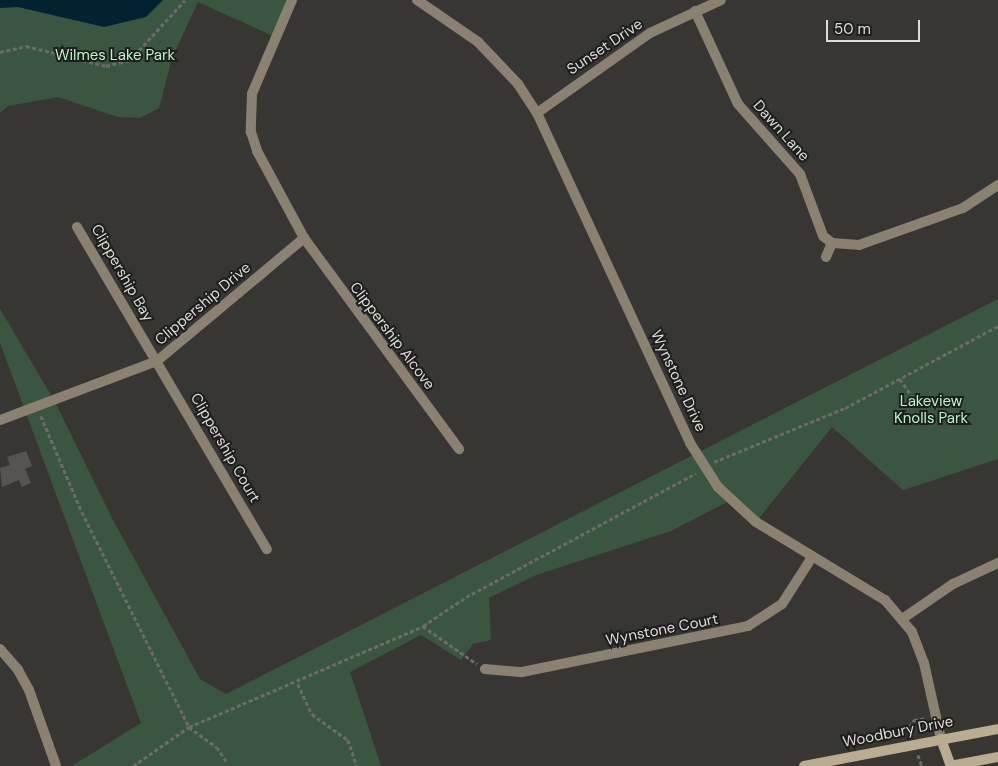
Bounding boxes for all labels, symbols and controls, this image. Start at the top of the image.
scale bar [828,10,922,42]
street label: Sunset Drive [564,15,646,79]
text: 50 m [834,19,871,39]
park label: Wilmes Lake Park [55,47,175,65]
street label: Dawn Lane [749,97,813,165]
street label: Clippership Bay [87,221,157,325]
street label: Clippership Drive [152,259,254,349]
street label: Clippership Alcove [346,279,438,393]
street label: Wynstone Drive [647,327,709,435]
street label: Clippership Court [186,390,264,506]
park label: Lakeview Knolls Park [894,392,968,427]
street label: Wynstone Court [604,610,720,650]
street label: Woodbury Drive [841,712,955,752]

